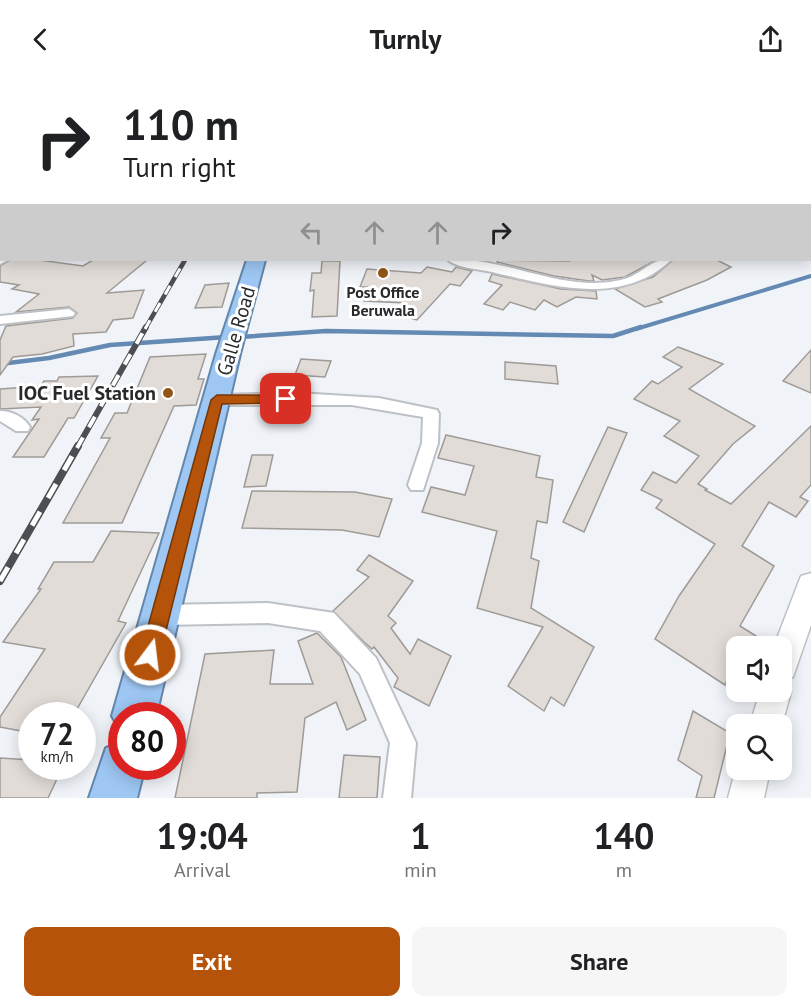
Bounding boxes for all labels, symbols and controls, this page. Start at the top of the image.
text: Turnly [369,22,442,56]
icon: back [24,23,57,56]
icon: share [754,23,787,56]
text: 110 m [123,97,239,152]
icon: right [24,102,102,180]
text: Turn right [123,150,236,184]
icon: left [295,216,328,249]
icon: ahead [358,216,391,249]
icon: ahead [421,216,454,249]
icon: right [484,216,517,249]
marker: Post Office Beruwala [376,266,390,280]
place label: Post Office Beruwala [347,282,419,320]
street label: Galle Road [211,283,261,379]
pin [260,373,311,424]
place label: IOC Fuel Station [18,380,156,406]
icon: arrive [269,382,302,415]
marker: IOC Fuel Station [161,386,175,400]
position arrow [118,623,182,687]
map controls [726,636,792,780]
button: sound [726,636,792,702]
speed limit sign: 80 [108,702,186,780]
text: 72 [40,714,74,753]
button: search [726,714,792,780]
text: km/h [41,747,73,766]
text: 19:04 [156,812,248,859]
text: 1 [410,812,431,859]
text: 140 [593,812,655,859]
text: Arrival [174,857,230,883]
text: min [404,857,437,883]
text: m [616,857,632,883]
button: Exit [24,927,400,996]
button: Share [412,927,787,996]

